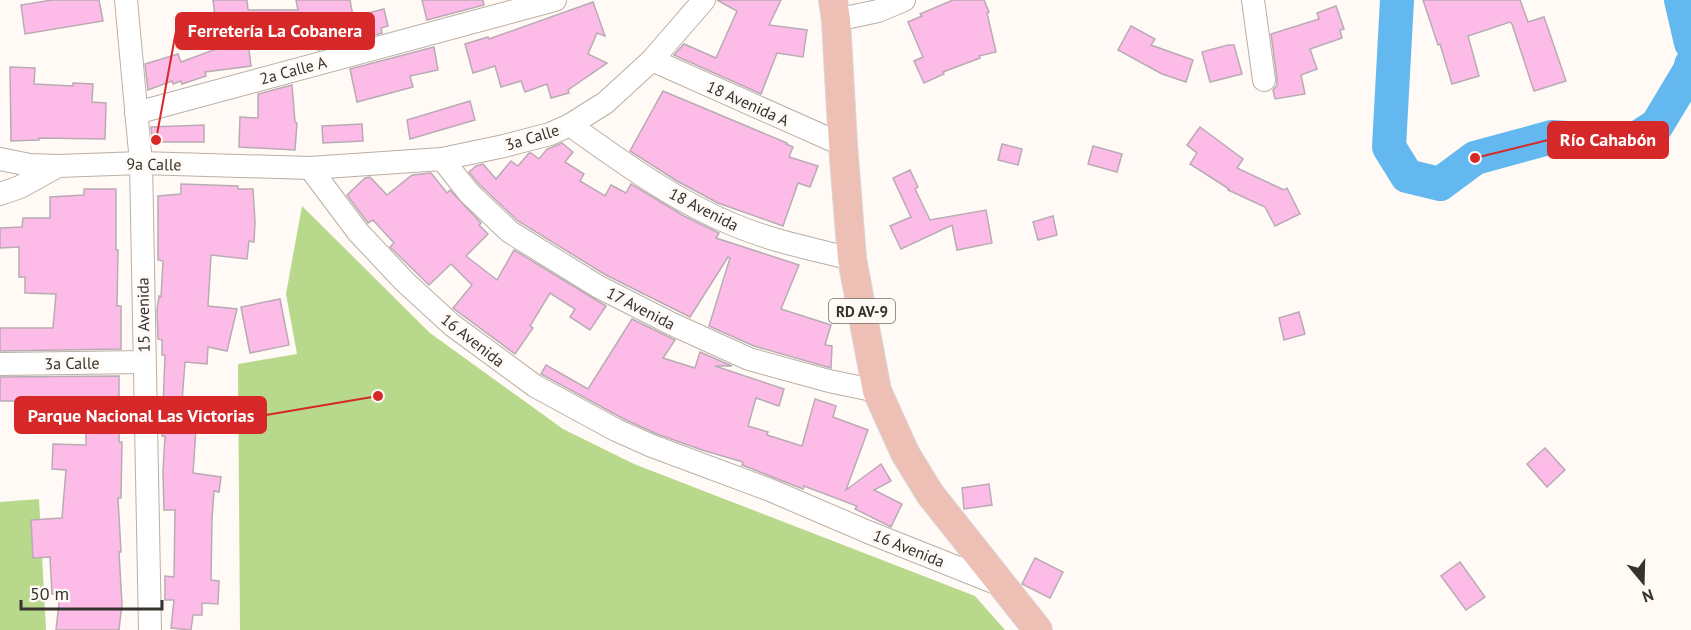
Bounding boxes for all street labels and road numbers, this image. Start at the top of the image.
street label: 2a Calle A [257,51,329,89]
street label: 18 Avenida A [704,76,793,130]
street label: 3a Calle [503,119,561,155]
street label: 9a Calle [126,154,182,174]
street label: 18 Avenida [666,183,742,235]
street label: 15 Avenida [132,277,154,353]
street label: 17 Avenida [603,282,679,334]
road number: RD AV-9 [829,299,895,323]
street label: 16 Avenida [437,309,509,371]
street label: 3a Calle [44,353,100,373]
street label: 16 Avenida [870,525,948,571]

